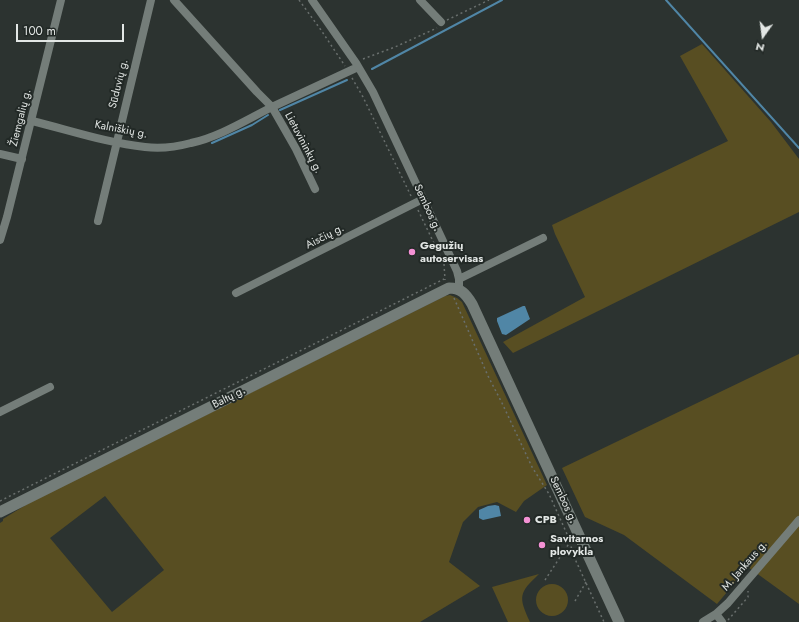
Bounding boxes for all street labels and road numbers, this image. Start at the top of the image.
street label: Sūduvių g. [107,58,131,110]
street label: Žiemgalių g. [7,88,35,148]
street label: Lietuvininkų g. [281,110,325,176]
street label: Kalniškių g. [94,118,148,142]
street label: Sembos g. [410,183,444,233]
street label: Aisčių g. [304,222,346,252]
street label: Baltų g. [210,384,248,412]
street label: Sembos g. [546,475,580,525]
street label: M. Jankaus g. [720,538,770,594]

